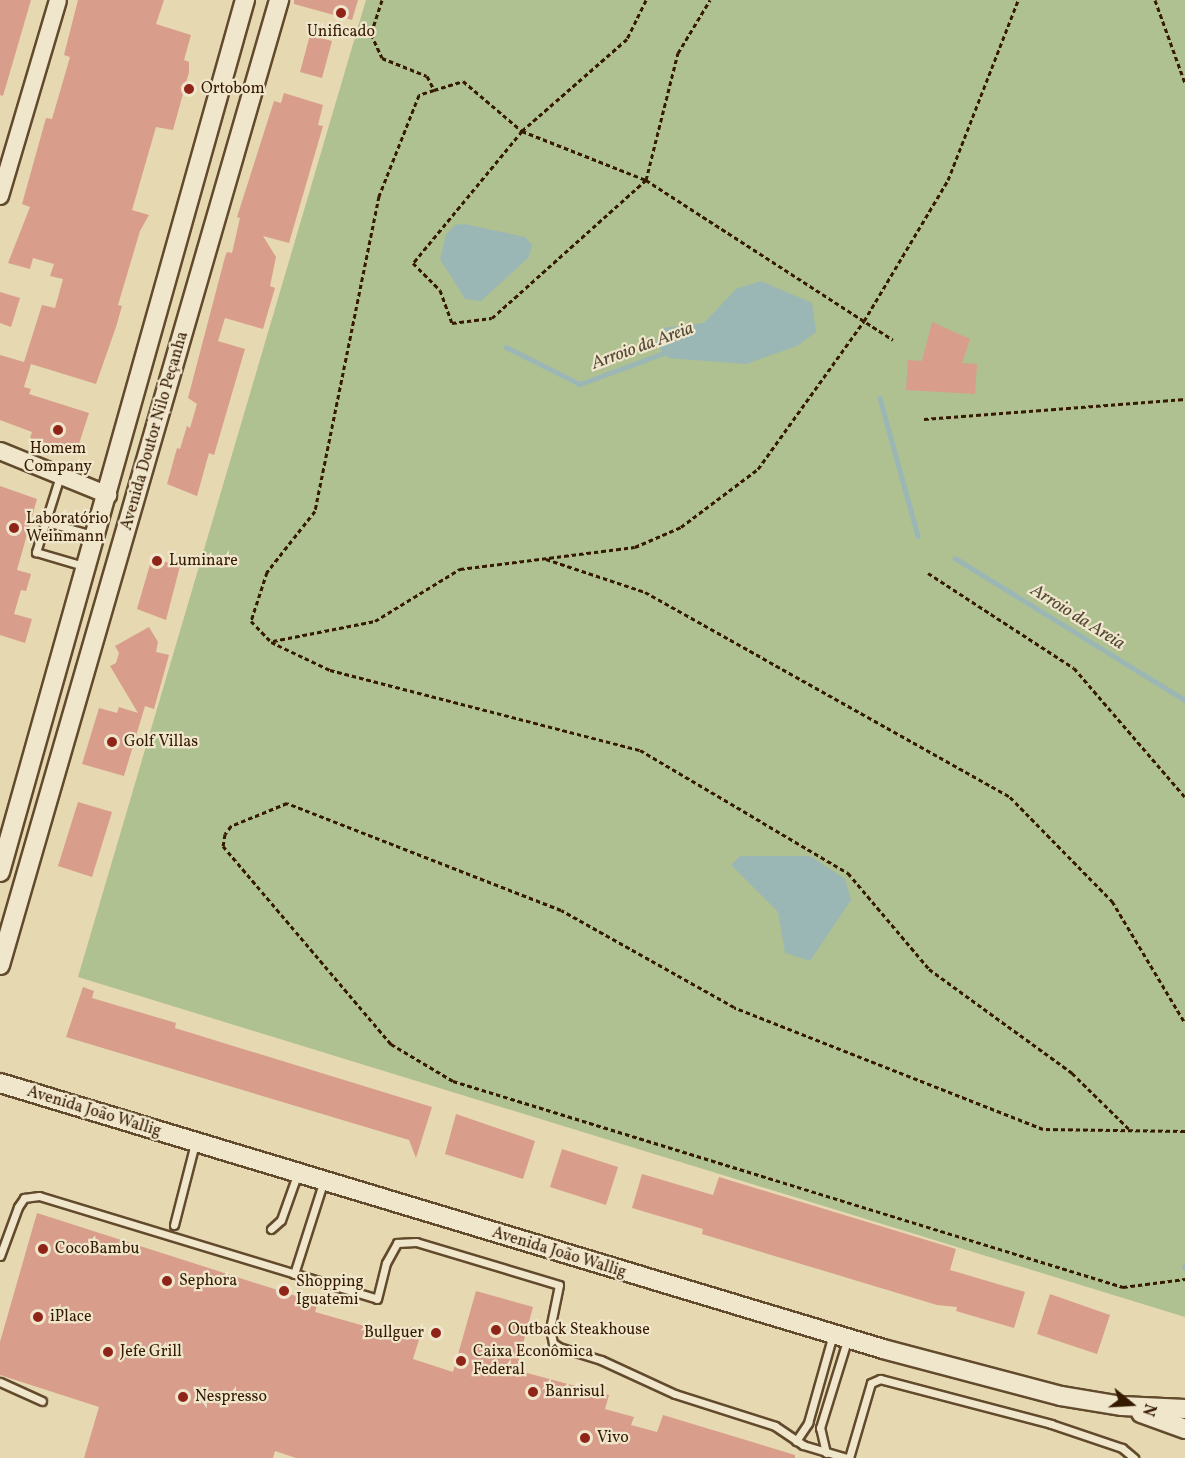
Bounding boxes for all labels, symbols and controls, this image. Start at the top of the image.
marker: Unificado [334,6,348,20]
place label: Unificado [307,22,375,42]
place label: Ortobom [201,79,265,99]
marker: Ortobom [182,82,196,96]
water label: Arroio da Areia [589,319,697,375]
street label: Avenida Doutor Nilo Peçanha [117,329,193,533]
marker: Homem Company [51,423,65,437]
place label: Homem Company [24,439,92,477]
place label: Laboratório Weinmann [26,509,109,547]
marker: Laboratório Weinmann [7,521,21,535]
place label: Luminare [169,551,238,571]
marker: Luminare [150,554,164,568]
water label: Arroio da Areia [1026,581,1128,655]
place label: Golf Villas [124,732,197,752]
marker: Golf Villas [105,735,119,749]
street label: Avenida João Wallig [24,1082,164,1142]
street label: Avenida João Wallig [489,1223,629,1283]
place label: CocoBambu [55,1239,139,1259]
marker: CocoBambu [36,1242,50,1256]
place label: Sephora [179,1271,237,1291]
place label: Shopping Iguatemi [296,1272,364,1310]
marker: Sephora [160,1274,174,1288]
marker: Shopping Iguatemi [277,1284,291,1298]
place label: iPlace [50,1307,92,1327]
marker: iPlace [31,1310,45,1324]
place label: Outback Steakhouse [508,1320,650,1340]
place label: Bullguer [364,1323,424,1343]
marker: Outback Steakhouse [489,1323,503,1337]
marker: Bullguer [429,1326,443,1340]
place label: Jefe Grill [120,1342,182,1362]
place label: Caixa Econômica Federal [473,1342,593,1380]
marker: Jefe Grill [101,1345,115,1359]
marker: Caixa Econômica Federal [454,1354,468,1368]
north arrow [1101,1374,1161,1434]
place label: Banrisul [545,1382,605,1402]
marker: Banrisul [526,1385,540,1399]
place label: Nespresso [195,1387,267,1407]
marker: Nespresso [176,1390,190,1404]
text: N [1136,1401,1160,1418]
place label: Vivo [597,1428,629,1448]
marker: Vivo [578,1431,592,1445]

